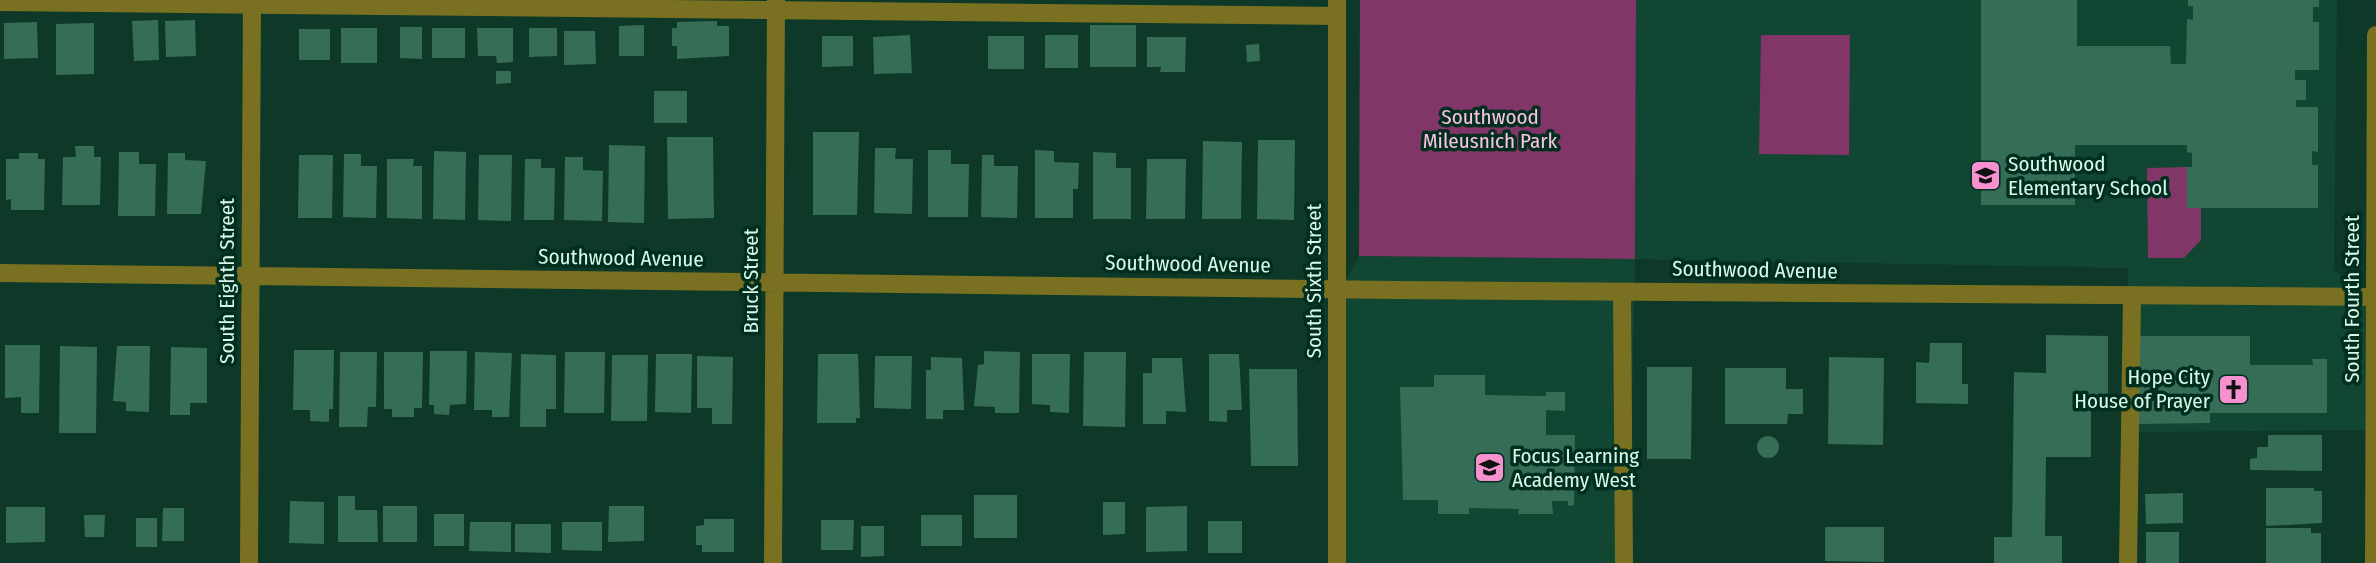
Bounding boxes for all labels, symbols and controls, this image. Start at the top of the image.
park label: Southwood Mileusnich Park [1423,104,1558,154]
place label: Southwood Elementary School [2008,151,2168,201]
school or university icon: Southwood Elementary School [1968,159,2002,193]
street label: South Eighth Street [214,198,240,364]
street label: South Sixth Street [1301,204,1327,358]
street label: South Fourth Street [2339,215,2365,383]
street label: Bruck Street [738,228,764,334]
street label: Southwood Avenue [538,244,704,272]
street label: Southwood Avenue [1105,250,1271,278]
street label: Southwood Avenue [1672,256,1838,284]
place label: Hope City House of Prayer [2074,364,2211,414]
church icon: Hope City House of Prayer [2216,372,2250,406]
place label: Focus Learning Academy West [1512,443,1639,493]
school or university icon: Focus Learning Academy West [1472,451,1506,485]

